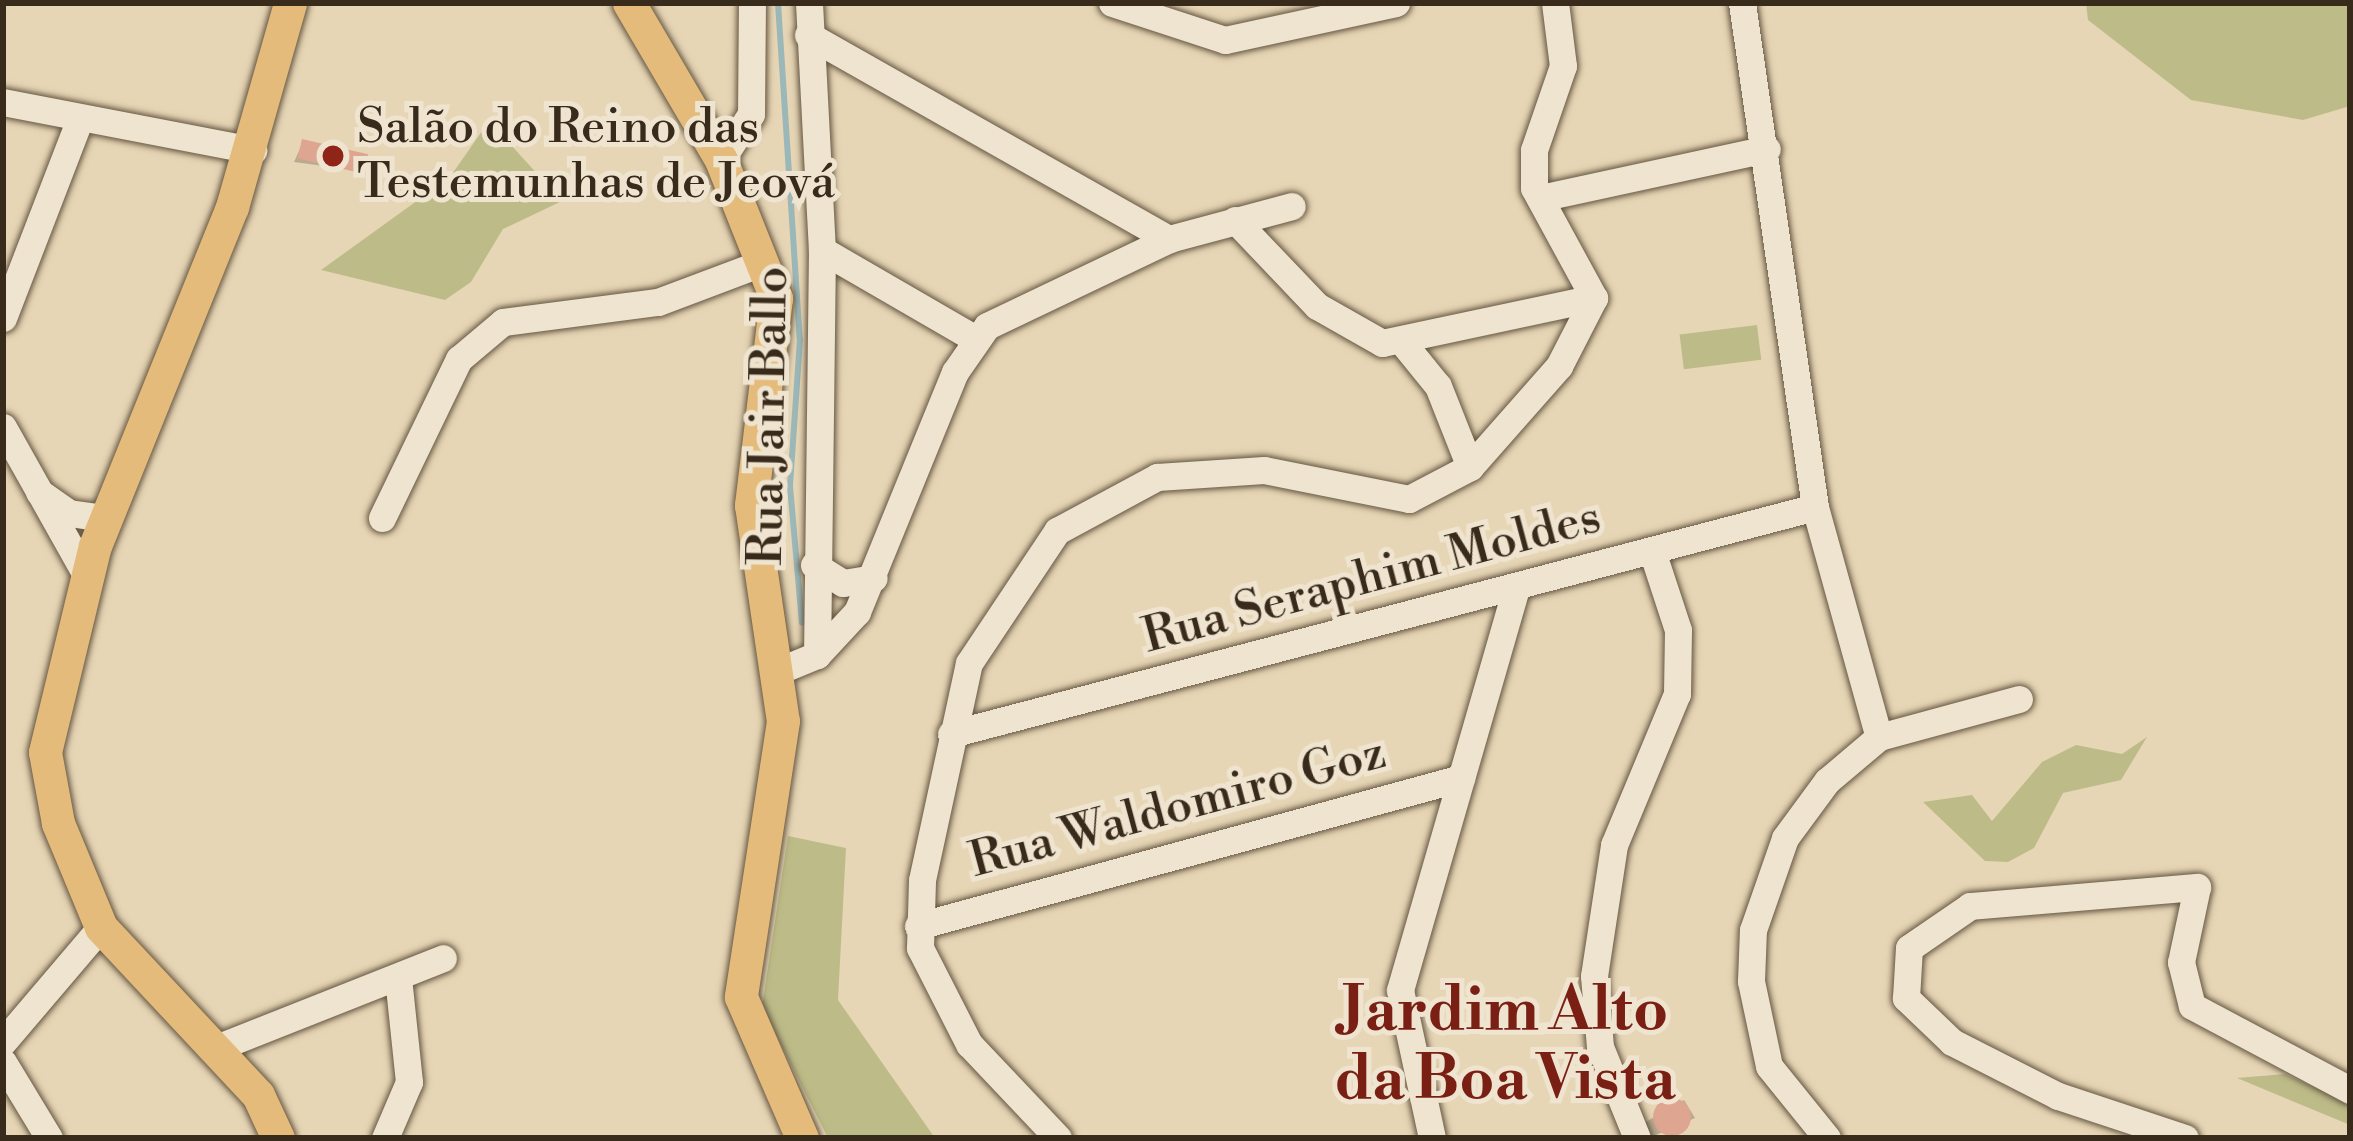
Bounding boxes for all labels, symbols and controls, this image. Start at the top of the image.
place label: Salão do Reino das Testemunhas de Jeová [357,99,835,212]
marker: Salão do Reino das Testemunhas de Jeová [320,143,346,169]
street label: Rua Jair Ballo [739,266,801,566]
street label: Rua Seraphim Moldes [1137,489,1607,667]
street label: Rua Waldomiro Goz [964,725,1392,891]
district label: Jardim Alto da Boa Vista [1334,975,1676,1116]

